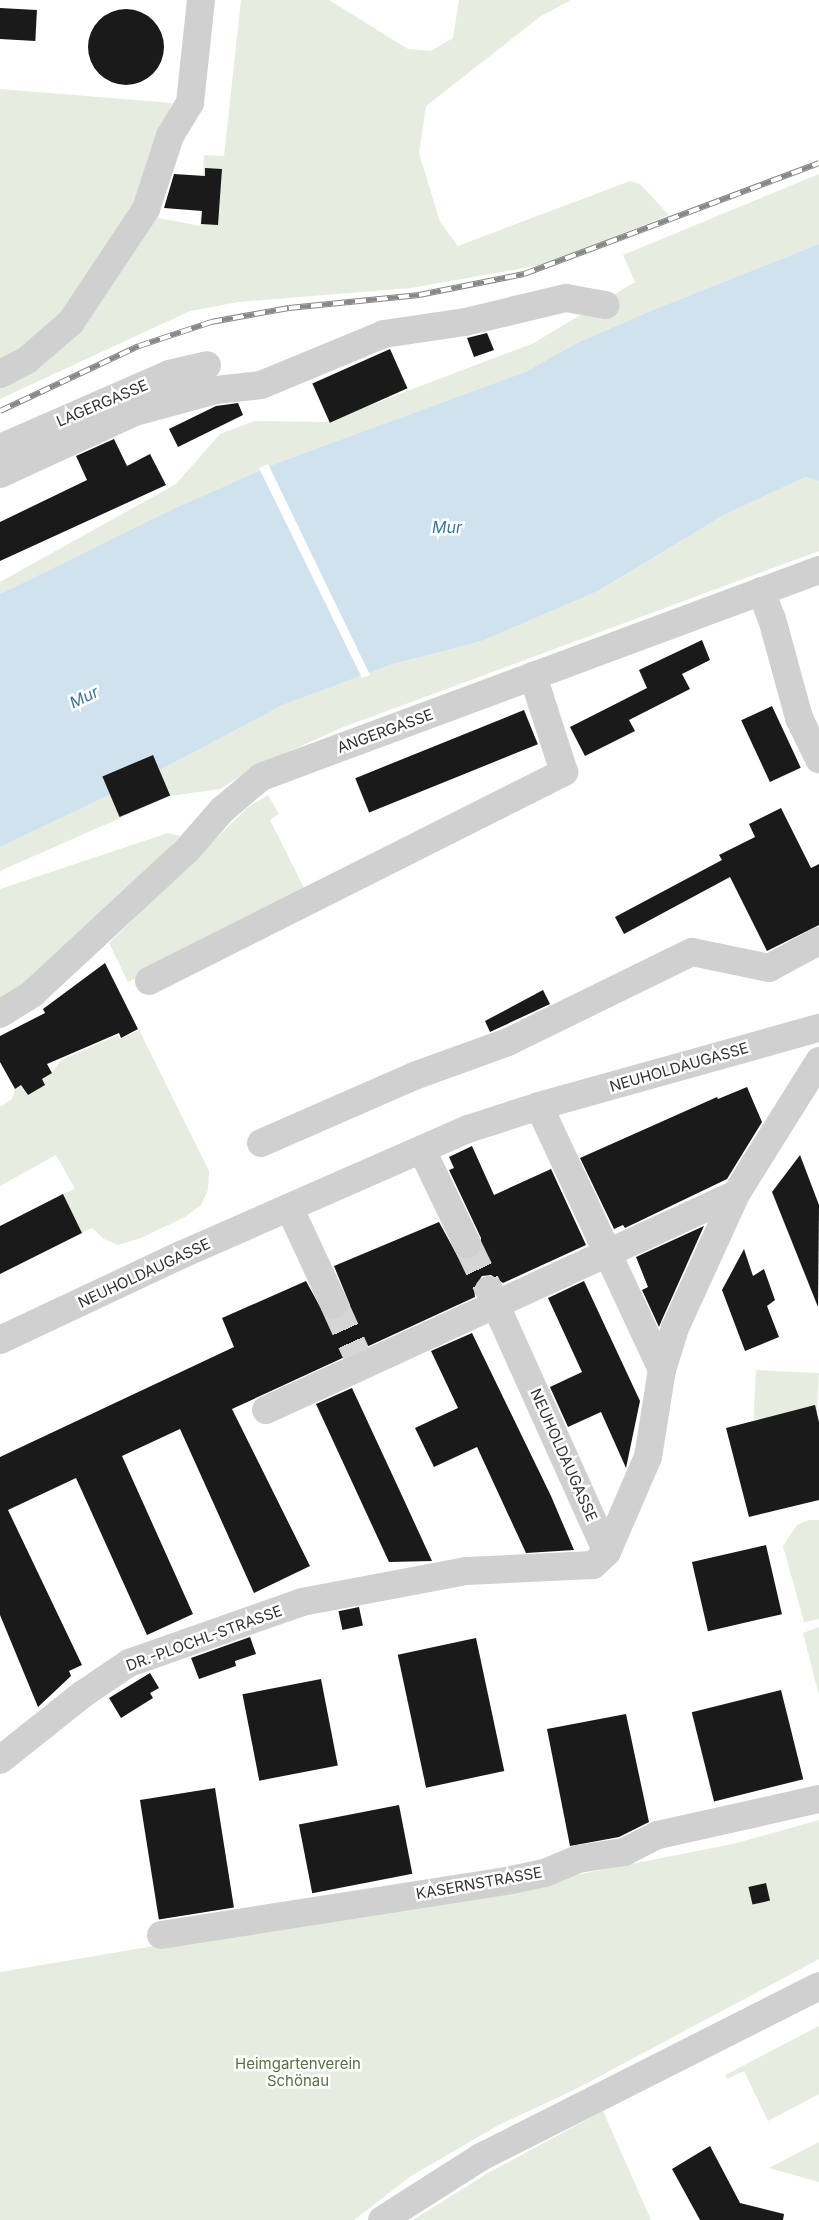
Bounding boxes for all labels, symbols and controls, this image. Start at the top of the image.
street label: LAGERGASSE [54,376,150,430]
water label: Mur [432,517,462,537]
water label: Mur [66,682,102,712]
street label: ANGERGASSE [334,705,436,757]
street label: NEUHOLDAUGASSE [608,1039,750,1095]
street label: NEUHOLDAUGASSE [75,1235,213,1311]
street label: NEUHOLDAUGASSE [527,1386,601,1524]
street label: DR.-PLOCHL-STRASSE [124,1601,284,1675]
street label: KASERNSTRASSE [415,1863,543,1903]
park label: Heimgartenverein Schönau [235,2054,361,2089]

